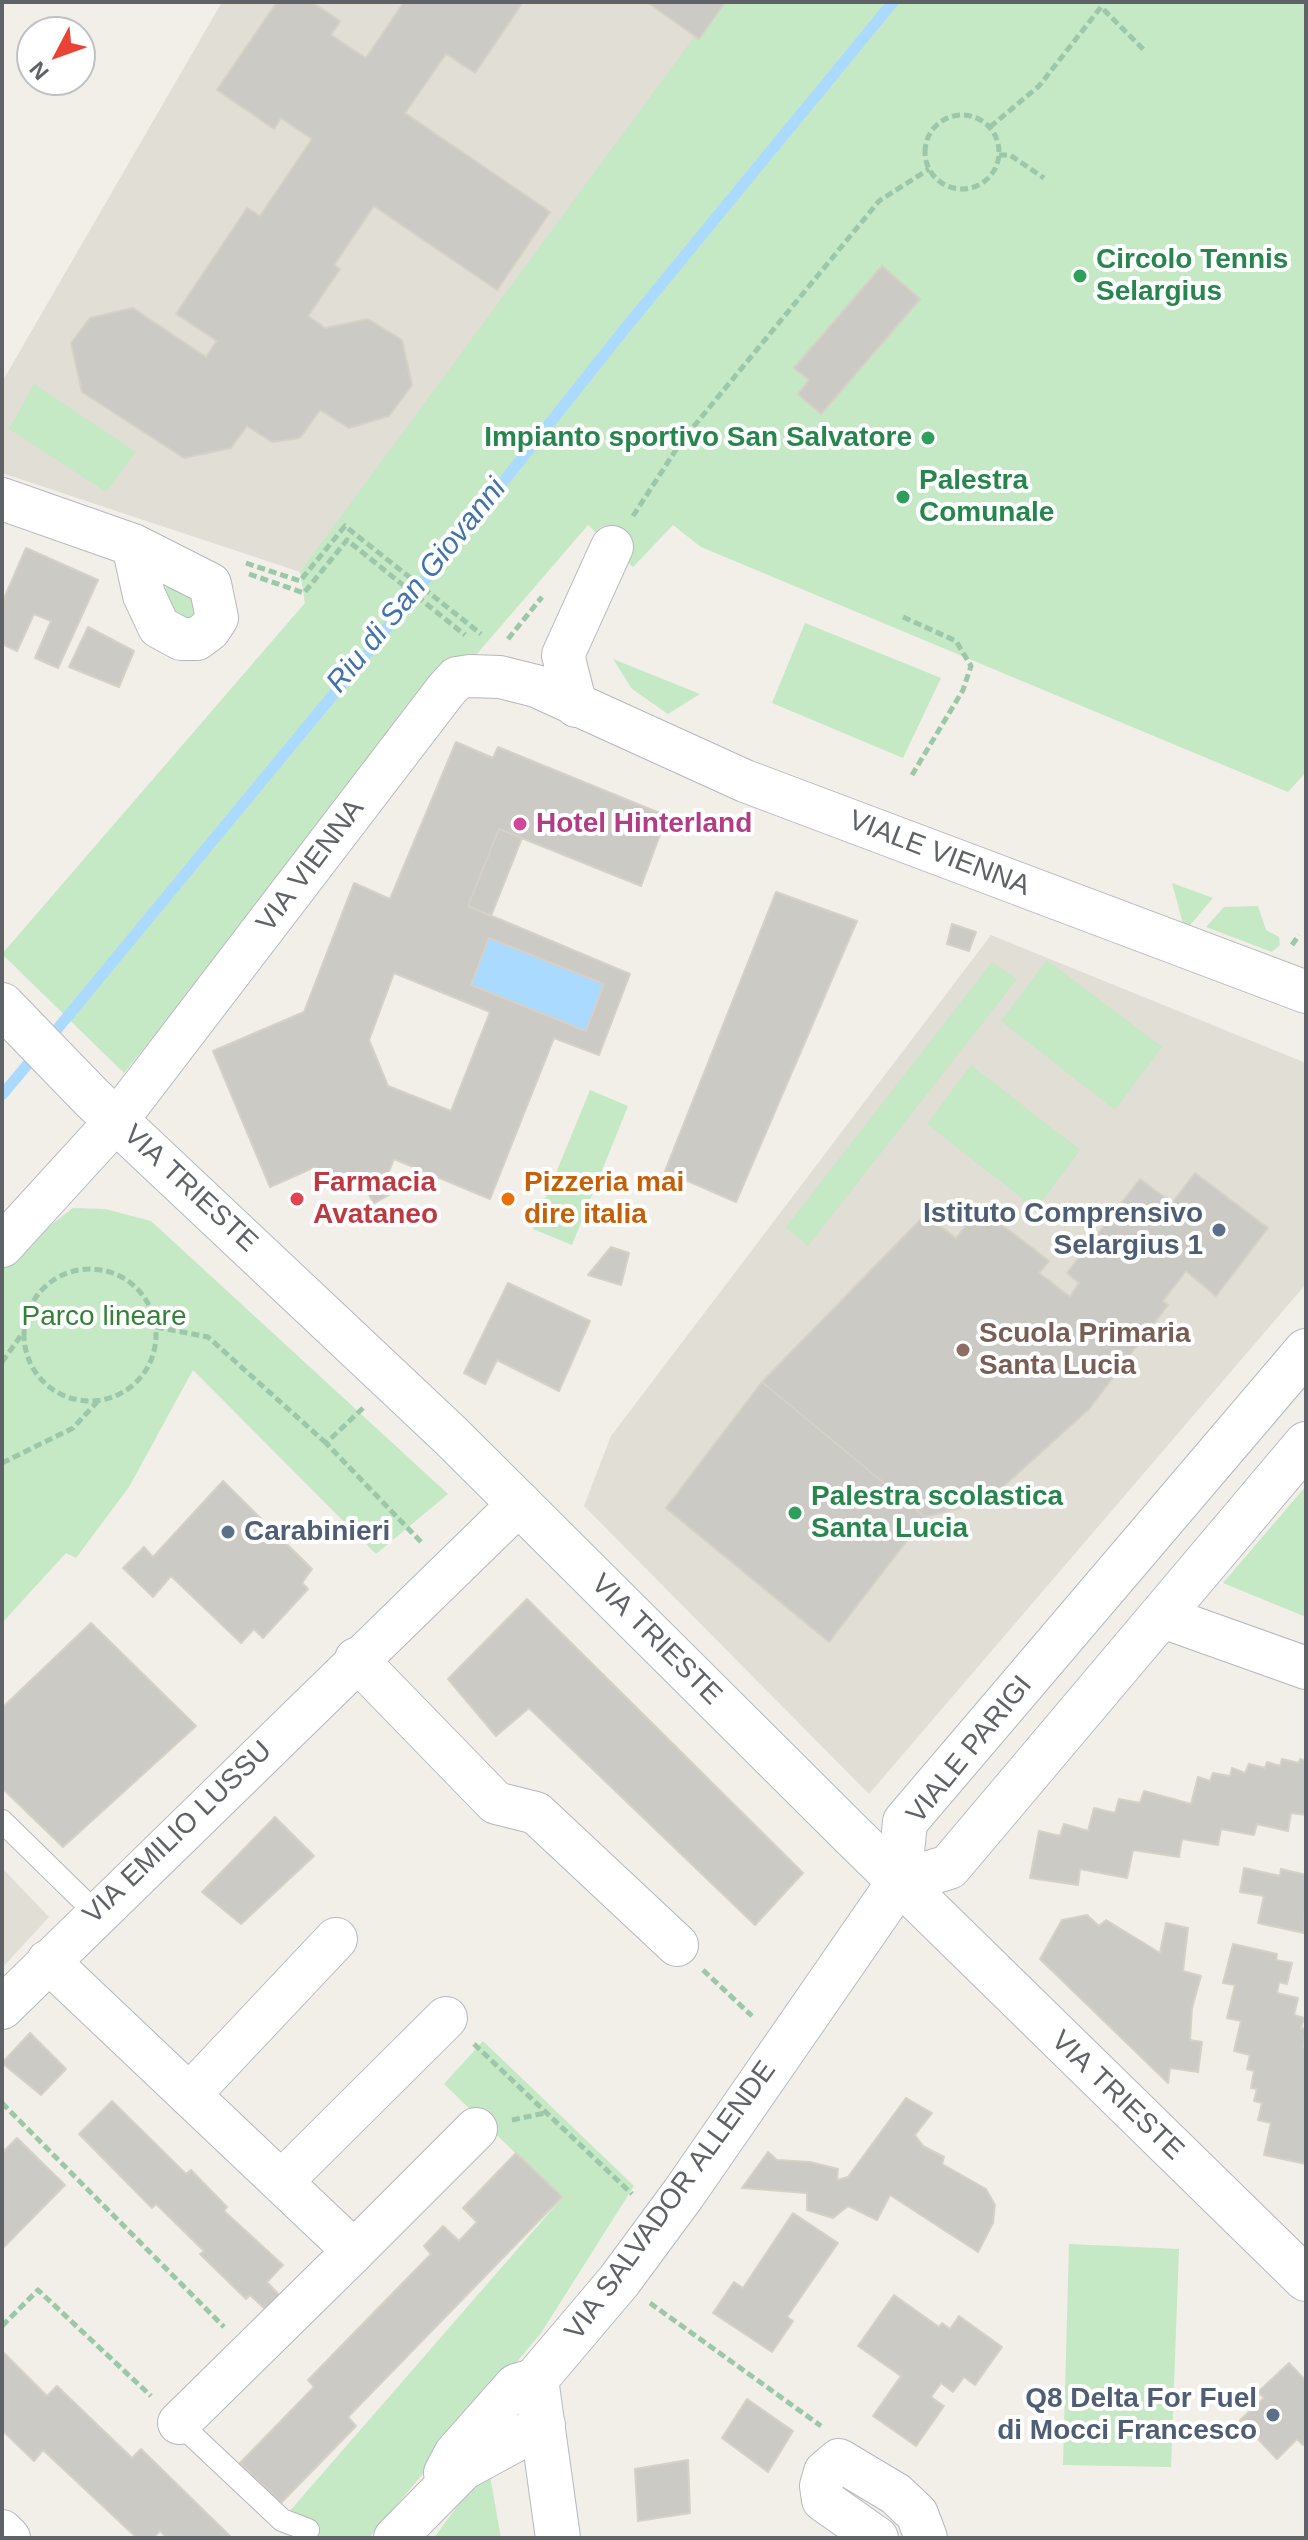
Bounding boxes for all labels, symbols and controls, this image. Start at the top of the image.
north arrow [16,16,96,96]
text: N [24,57,54,85]
place label: Circolo Tennis Selargius [1096,243,1288,309]
marker: Circolo Tennis Selargius [1071,267,1089,285]
place label: Impianto sportivo San Salvatore [484,421,912,455]
marker: Impianto sportivo San Salvatore [919,429,937,447]
place label: Palestra Comunale [919,464,1054,530]
water label: Riu di San Giovanni [320,472,514,700]
marker: Palestra Comunale [894,488,912,506]
street label: VIA VIENNA [250,793,372,939]
street label: VIALE VIENNA [844,804,1034,904]
place label: Hotel Hinterland [536,807,752,841]
marker: Hotel Hinterland [511,815,529,833]
street label: VIA TRIESTE [116,1118,264,1260]
place label: Farmacia Avataneo [313,1166,438,1232]
place label: Pizzeria mai dire italia [524,1166,684,1232]
marker: Farmacia Avataneo [288,1190,306,1208]
marker: Pizzeria mai dire italia [499,1190,517,1208]
place label: Istituto Comprensivo Selargius 1 [923,1197,1203,1263]
marker: Istituto Comprensivo Selargius 1 [1210,1221,1228,1239]
park label: Parco lineare [22,1300,186,1334]
place label: Scuola Primaria Santa Lucia [979,1317,1191,1383]
marker: Scuola Primaria Santa Lucia [954,1341,972,1359]
place label: Palestra scolastica Santa Lucia [811,1480,1063,1546]
marker: Palestra scolastica Santa Lucia [786,1504,804,1522]
place label: Carabinieri [244,1515,390,1549]
marker: Carabinieri [219,1523,237,1541]
street label: VIA TRIESTE [584,1568,728,1712]
street label: VIALE PARIGI [900,1669,1040,1831]
street label: VIA EMILIO LUSSU [77,1734,279,1932]
street label: VIA TRIESTE [1044,2024,1190,2168]
street label: VIA SALVADOR ALLENDE [558,2055,784,2347]
place label: Q8 Delta For Fuel di Mocci Francesco [997,2382,1257,2448]
marker: Q8 Delta For Fuel di Mocci Francesco [1264,2406,1282,2424]

